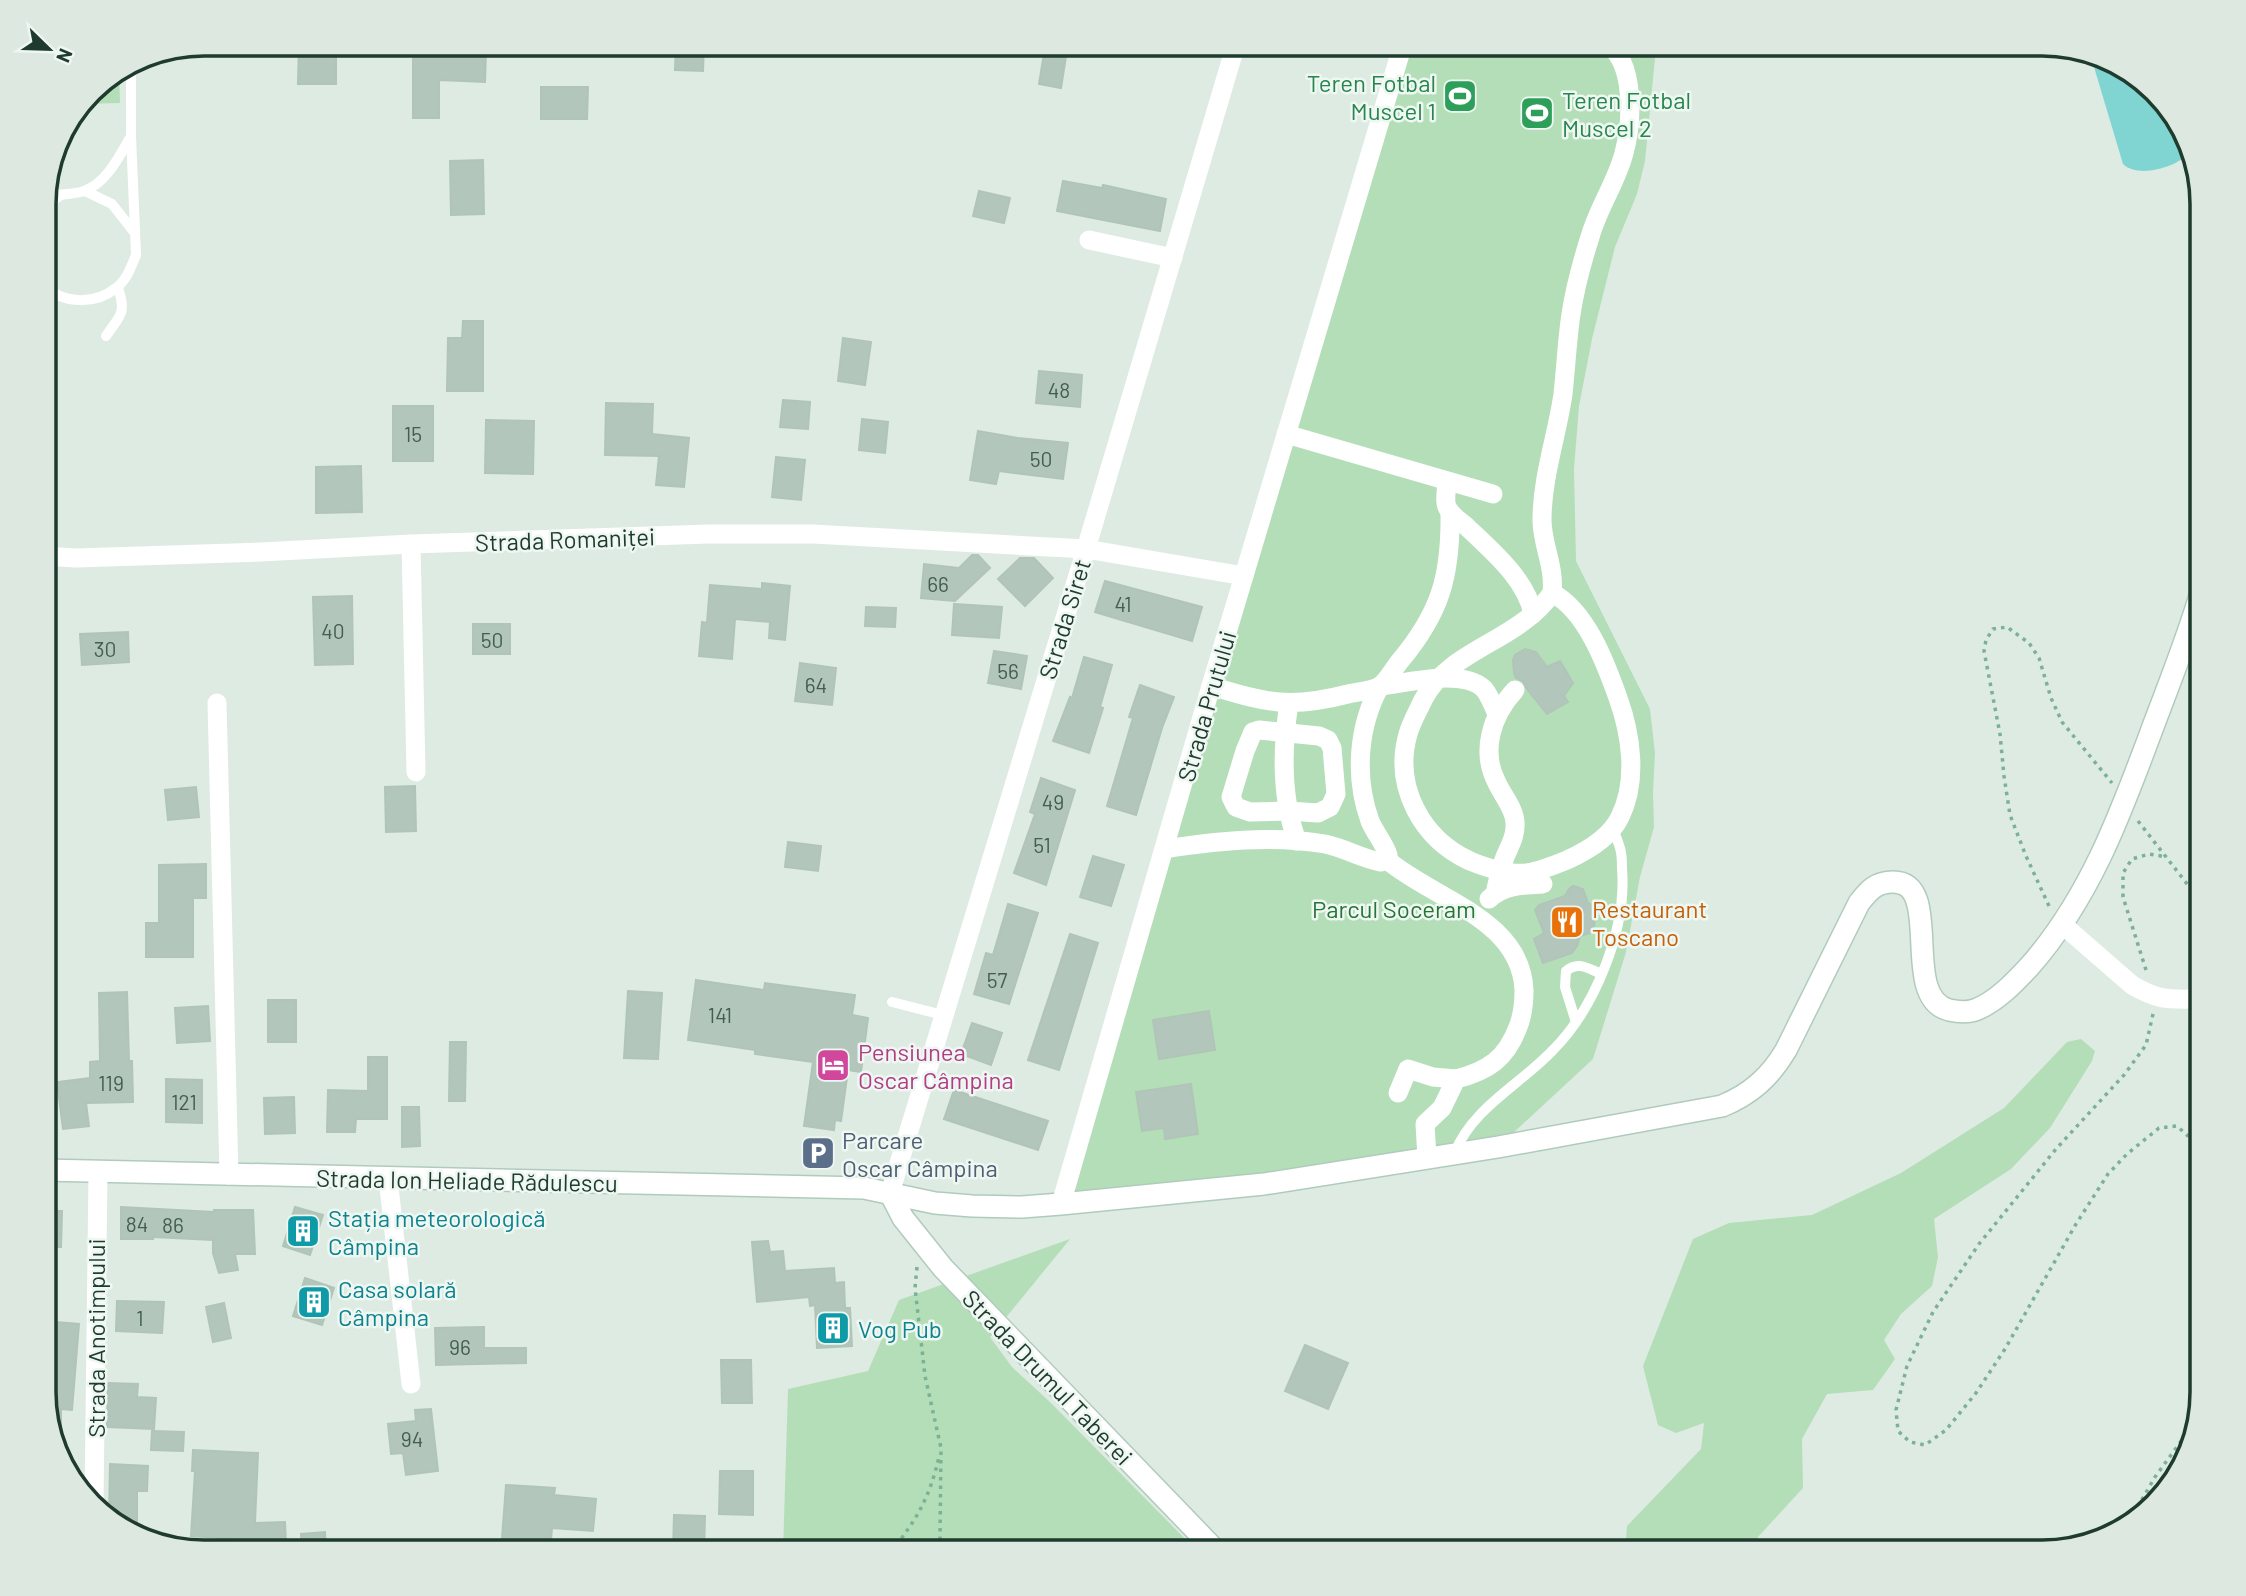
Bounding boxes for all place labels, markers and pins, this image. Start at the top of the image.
place label: Teren Fotbal Muscel 1 [1307,68,1436,125]
sports icon: Teren Fotbal Muscel 1 [1441,77,1479,115]
place label: Teren Fotbal Muscel 2 [1562,85,1691,142]
sports icon: Teren Fotbal Muscel 2 [1518,94,1556,132]
place label: Restaurant Toscano [1592,894,1707,951]
restaurant icon: Restaurant Toscano [1548,903,1586,941]
place label: Pensiunea Oscar Câmpina [858,1037,1014,1094]
hotel icon: Pensiunea Oscar Câmpina [814,1046,852,1084]
place label: Parcare Oscar Câmpina [842,1125,998,1182]
parking icon: Parcare Oscar Câmpina [799,1134,837,1172]
place label: Stația meteorologică Câmpina [328,1203,545,1260]
building icon: Stația meteorologică Câmpina [284,1212,322,1250]
place label: Casa solară Câmpina [338,1274,457,1331]
building icon: Casa solară Câmpina [295,1283,333,1321]
building icon: Vog Pub [814,1309,852,1347]
place label: Vog Pub [858,1314,942,1343]

